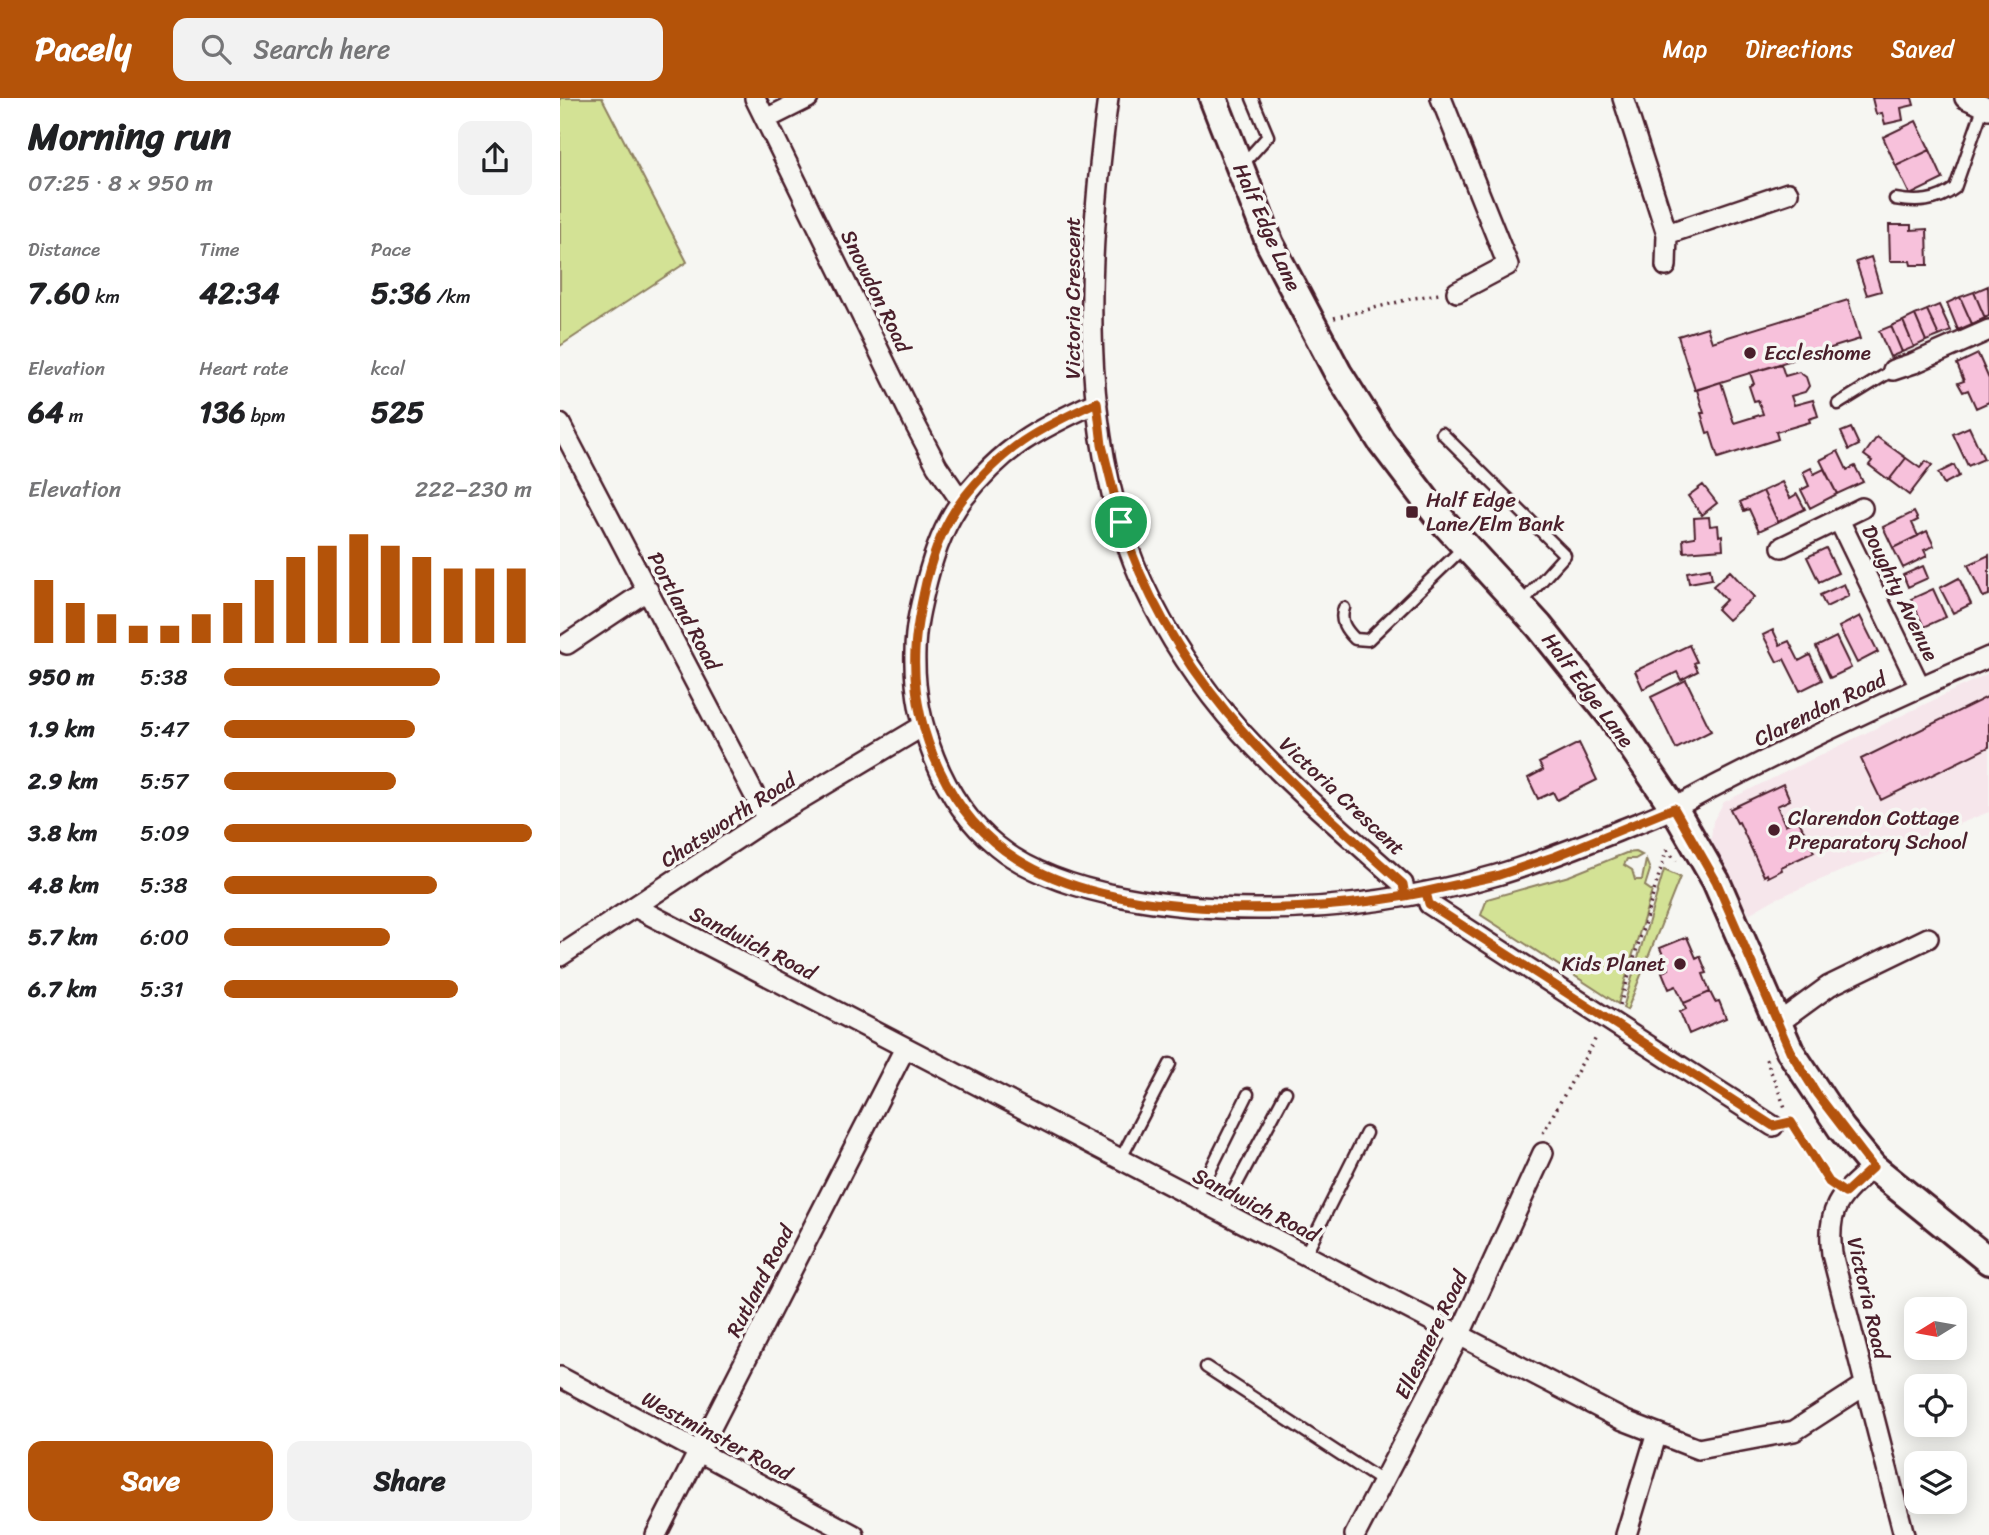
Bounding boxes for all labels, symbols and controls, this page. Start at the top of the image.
search box [173,18,663,81]
text: Pacely [35,20,131,78]
text: Search here [253,26,390,72]
text: Map [1663,28,1707,70]
text: Directions [1745,28,1853,70]
text: Saved [1891,28,1954,70]
icon: search [197,30,235,68]
text: Morning run [28,103,231,170]
button: share [458,121,532,195]
street label: Half Edge Lane [1222,157,1312,297]
text: 07:25 · 8 × 950 m [28,163,213,204]
street label: Victoria Crescent [1054,217,1092,379]
street label: Snowdon Road [830,223,923,361]
text: Distance [28,233,100,266]
text: Time [199,233,240,266]
text: Pace [371,233,411,266]
text: 7.60 [28,266,90,320]
text: 42:34 [199,266,280,320]
text: 5:36 [371,266,432,320]
text: km [90,280,120,313]
text: /km [432,280,471,313]
place label: Eccleshome [1764,334,1871,372]
marker: Eccleshome [1742,345,1758,361]
text: Elevation [28,352,105,385]
text: Heart rate [199,352,289,385]
text: kcal [371,352,405,385]
text: 64 [28,385,64,439]
text: 136 [199,385,246,439]
text: 525 [371,385,425,439]
text: m [64,399,83,432]
text: bpm [246,399,286,432]
text: Elevation [28,469,121,510]
text: 222–230 m [415,469,532,510]
place label: Half Edge Lane/Elm Bank [1426,481,1565,543]
pin [1091,492,1151,552]
icon: arrive [1102,503,1140,541]
marker: Half Edge Lane/Elm Bank [1404,504,1420,520]
street label: Doughty Avenue [1850,518,1950,668]
street label: Portland Road [637,545,732,679]
street label: Half Edge Lane [1532,624,1644,756]
text: 950 m [28,657,94,698]
text: 5:38 [140,657,188,698]
street label: Clarendon Road [1747,660,1895,758]
text: 1.9 km [28,709,95,750]
text: 5:47 [140,709,189,750]
street label: Victoria Crescent [1270,727,1414,865]
text: 2.9 km [28,761,98,802]
text: 5:57 [140,761,188,802]
street label: Chatsworth Road [652,761,805,878]
place label: Clarendon Cottage Preparatory School [1788,799,1969,861]
text: 3.8 km [28,813,97,854]
text: 5:09 [140,813,190,854]
marker: Clarendon Cottage Preparatory School [1766,822,1782,838]
text: 4.8 km [28,865,99,906]
text: 5:38 [140,865,188,906]
street label: Sandwich Road [683,895,825,992]
text: 5.7 km [28,917,98,958]
text: 6:00 [140,917,189,958]
place label: Kids Planet [1562,945,1666,983]
marker: Kids Planet [1672,956,1688,972]
text: 6.7 km [28,969,97,1010]
text: 5:31 [140,969,184,1010]
street label: Sandwich Road [1186,1157,1328,1254]
street label: Rutland Road [715,1216,806,1344]
street label: Victoria Road [1836,1233,1901,1365]
street label: Ellesmere Road [1383,1262,1479,1406]
north arrow [1904,1297,1967,1360]
map controls [1904,1297,1967,1514]
button: locate [1904,1374,1967,1437]
street label: Westminster Road [635,1380,801,1493]
button: Save [28,1441,273,1521]
button: Share [287,1441,532,1521]
button: layers [1904,1451,1967,1514]

